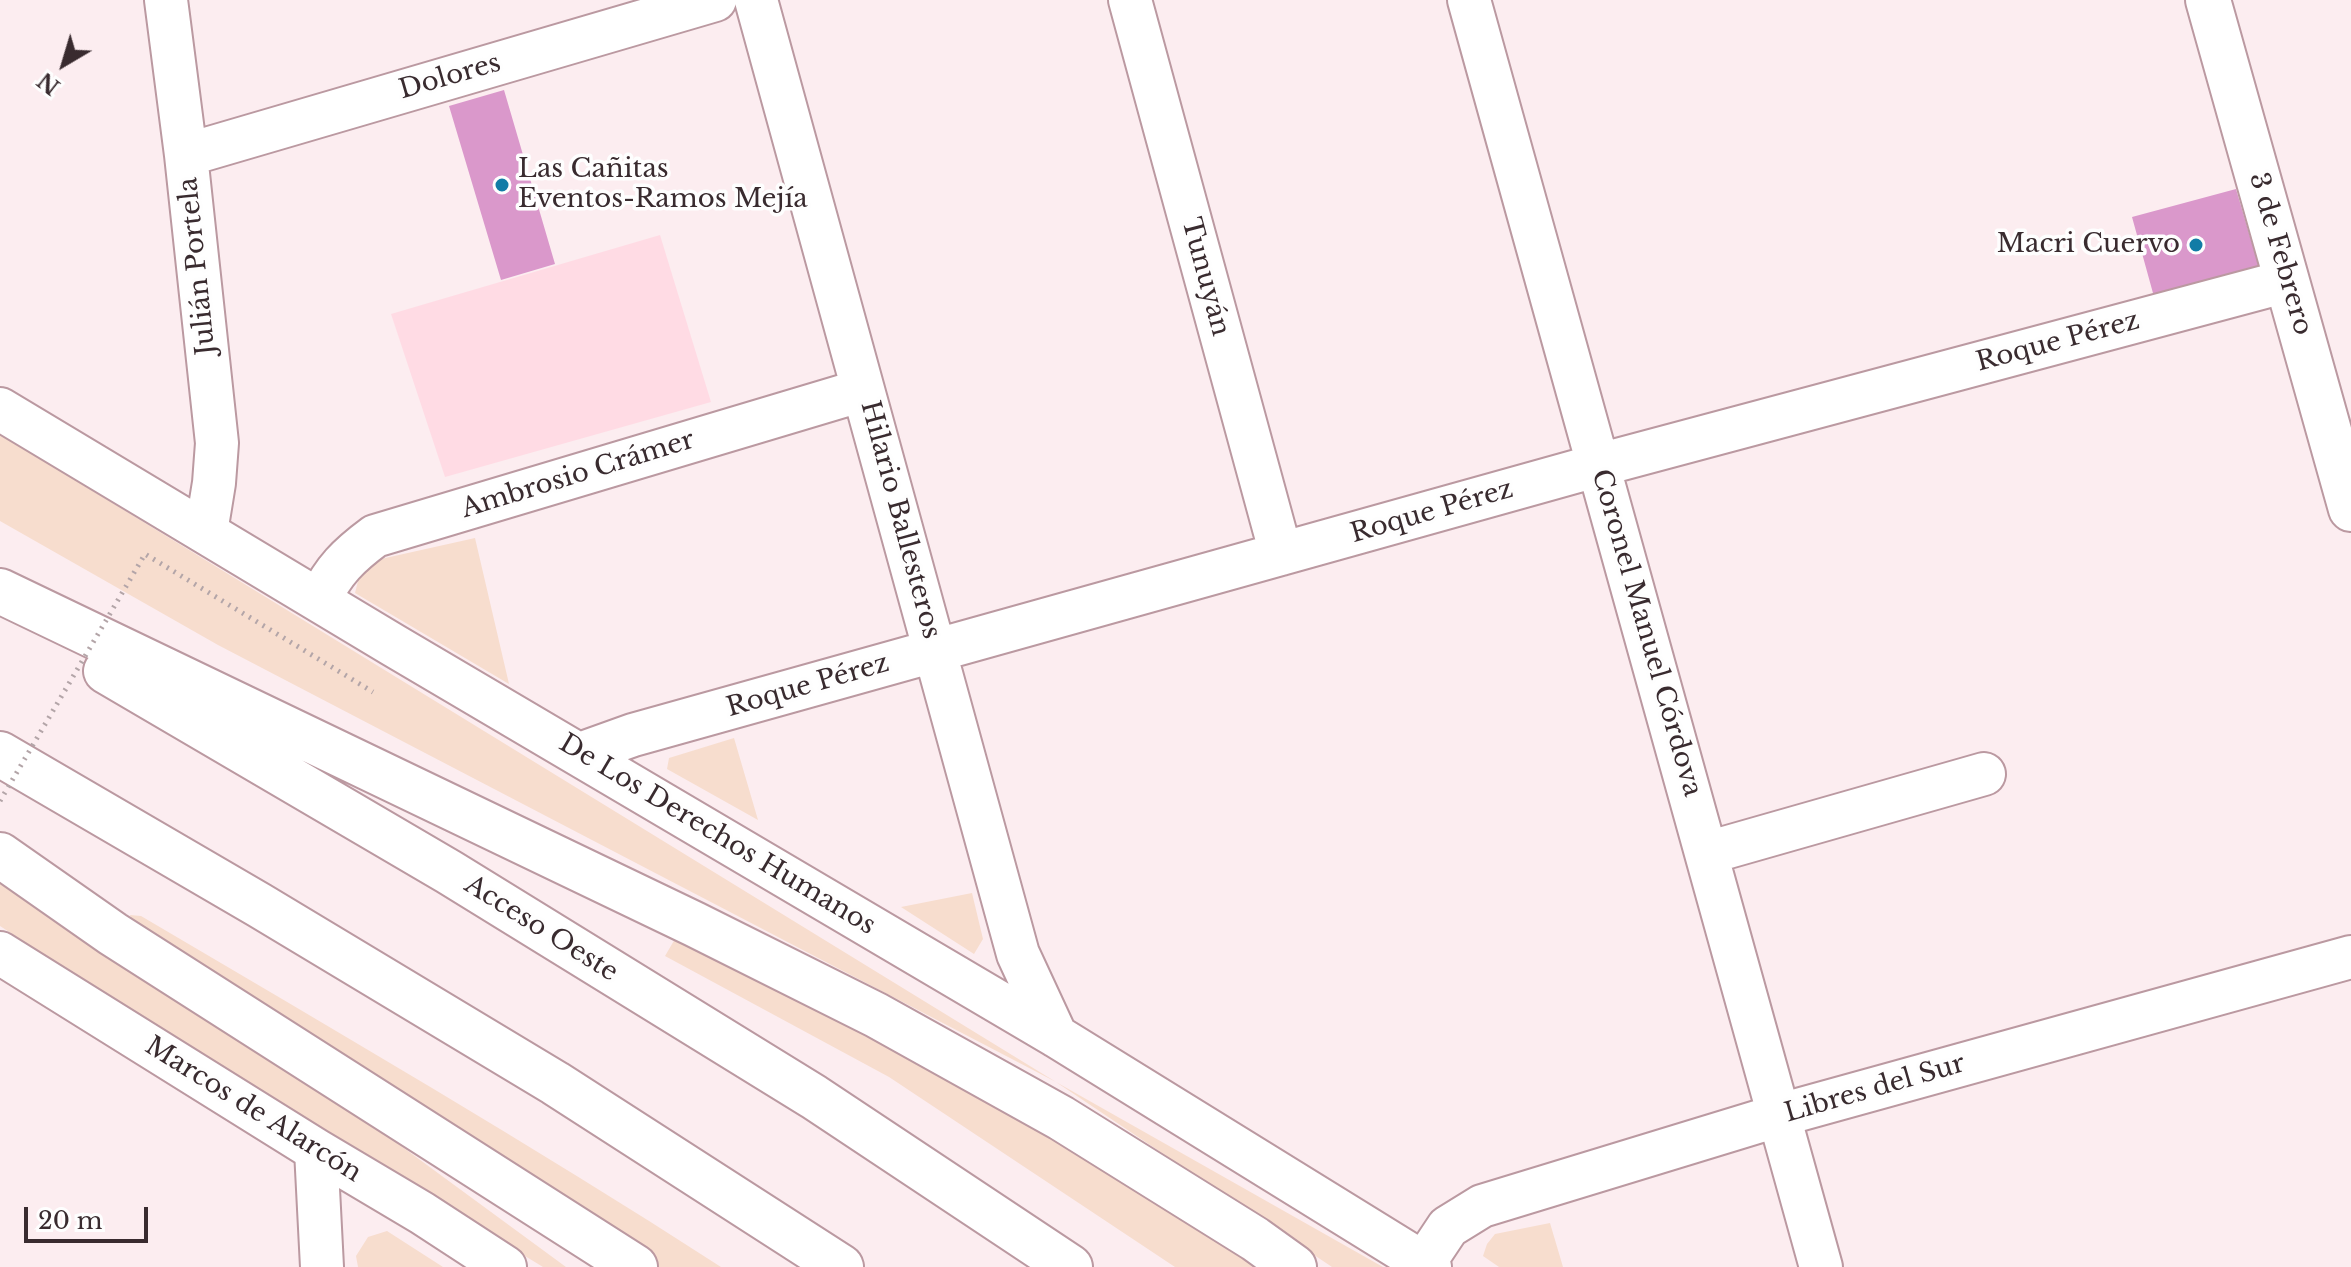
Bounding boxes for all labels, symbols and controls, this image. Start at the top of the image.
north arrow [24,24,104,104]
street label: Dolores [396,48,504,106]
text: N [32,66,65,100]
place label: Las Cañitas Eventos-Ramos Mejía [518,154,808,216]
street label: 3 de Febrero [2242,169,2318,339]
street label: Julián Portela [173,176,223,356]
marker: Las Cañitas Eventos-Ramos Mejía [493,176,511,194]
street label: Tunuyán [1174,215,1236,339]
place label: Macri Cuervo [1997,229,2180,261]
marker: Macri Cuervo [2187,236,2205,254]
street label: Roque Pérez [1973,305,2143,379]
street label: Hilario Ballesteros [853,398,947,642]
street label: Ambrosio Crámer [458,425,698,525]
street label: Coronel Manuel Córdova [1584,466,1708,800]
street label: Roque Pérez [1347,474,1517,550]
street label: Roque Pérez [723,648,893,724]
street label: De Los Derechos Humanos [553,728,881,942]
street label: Acceso Oeste [459,869,623,989]
street label: Marcos de Alarcón [139,1031,367,1189]
street label: Libres del Sur [1781,1048,1969,1130]
scale bar [28,1191,152,1241]
text: 20 m [38,1206,103,1235]

